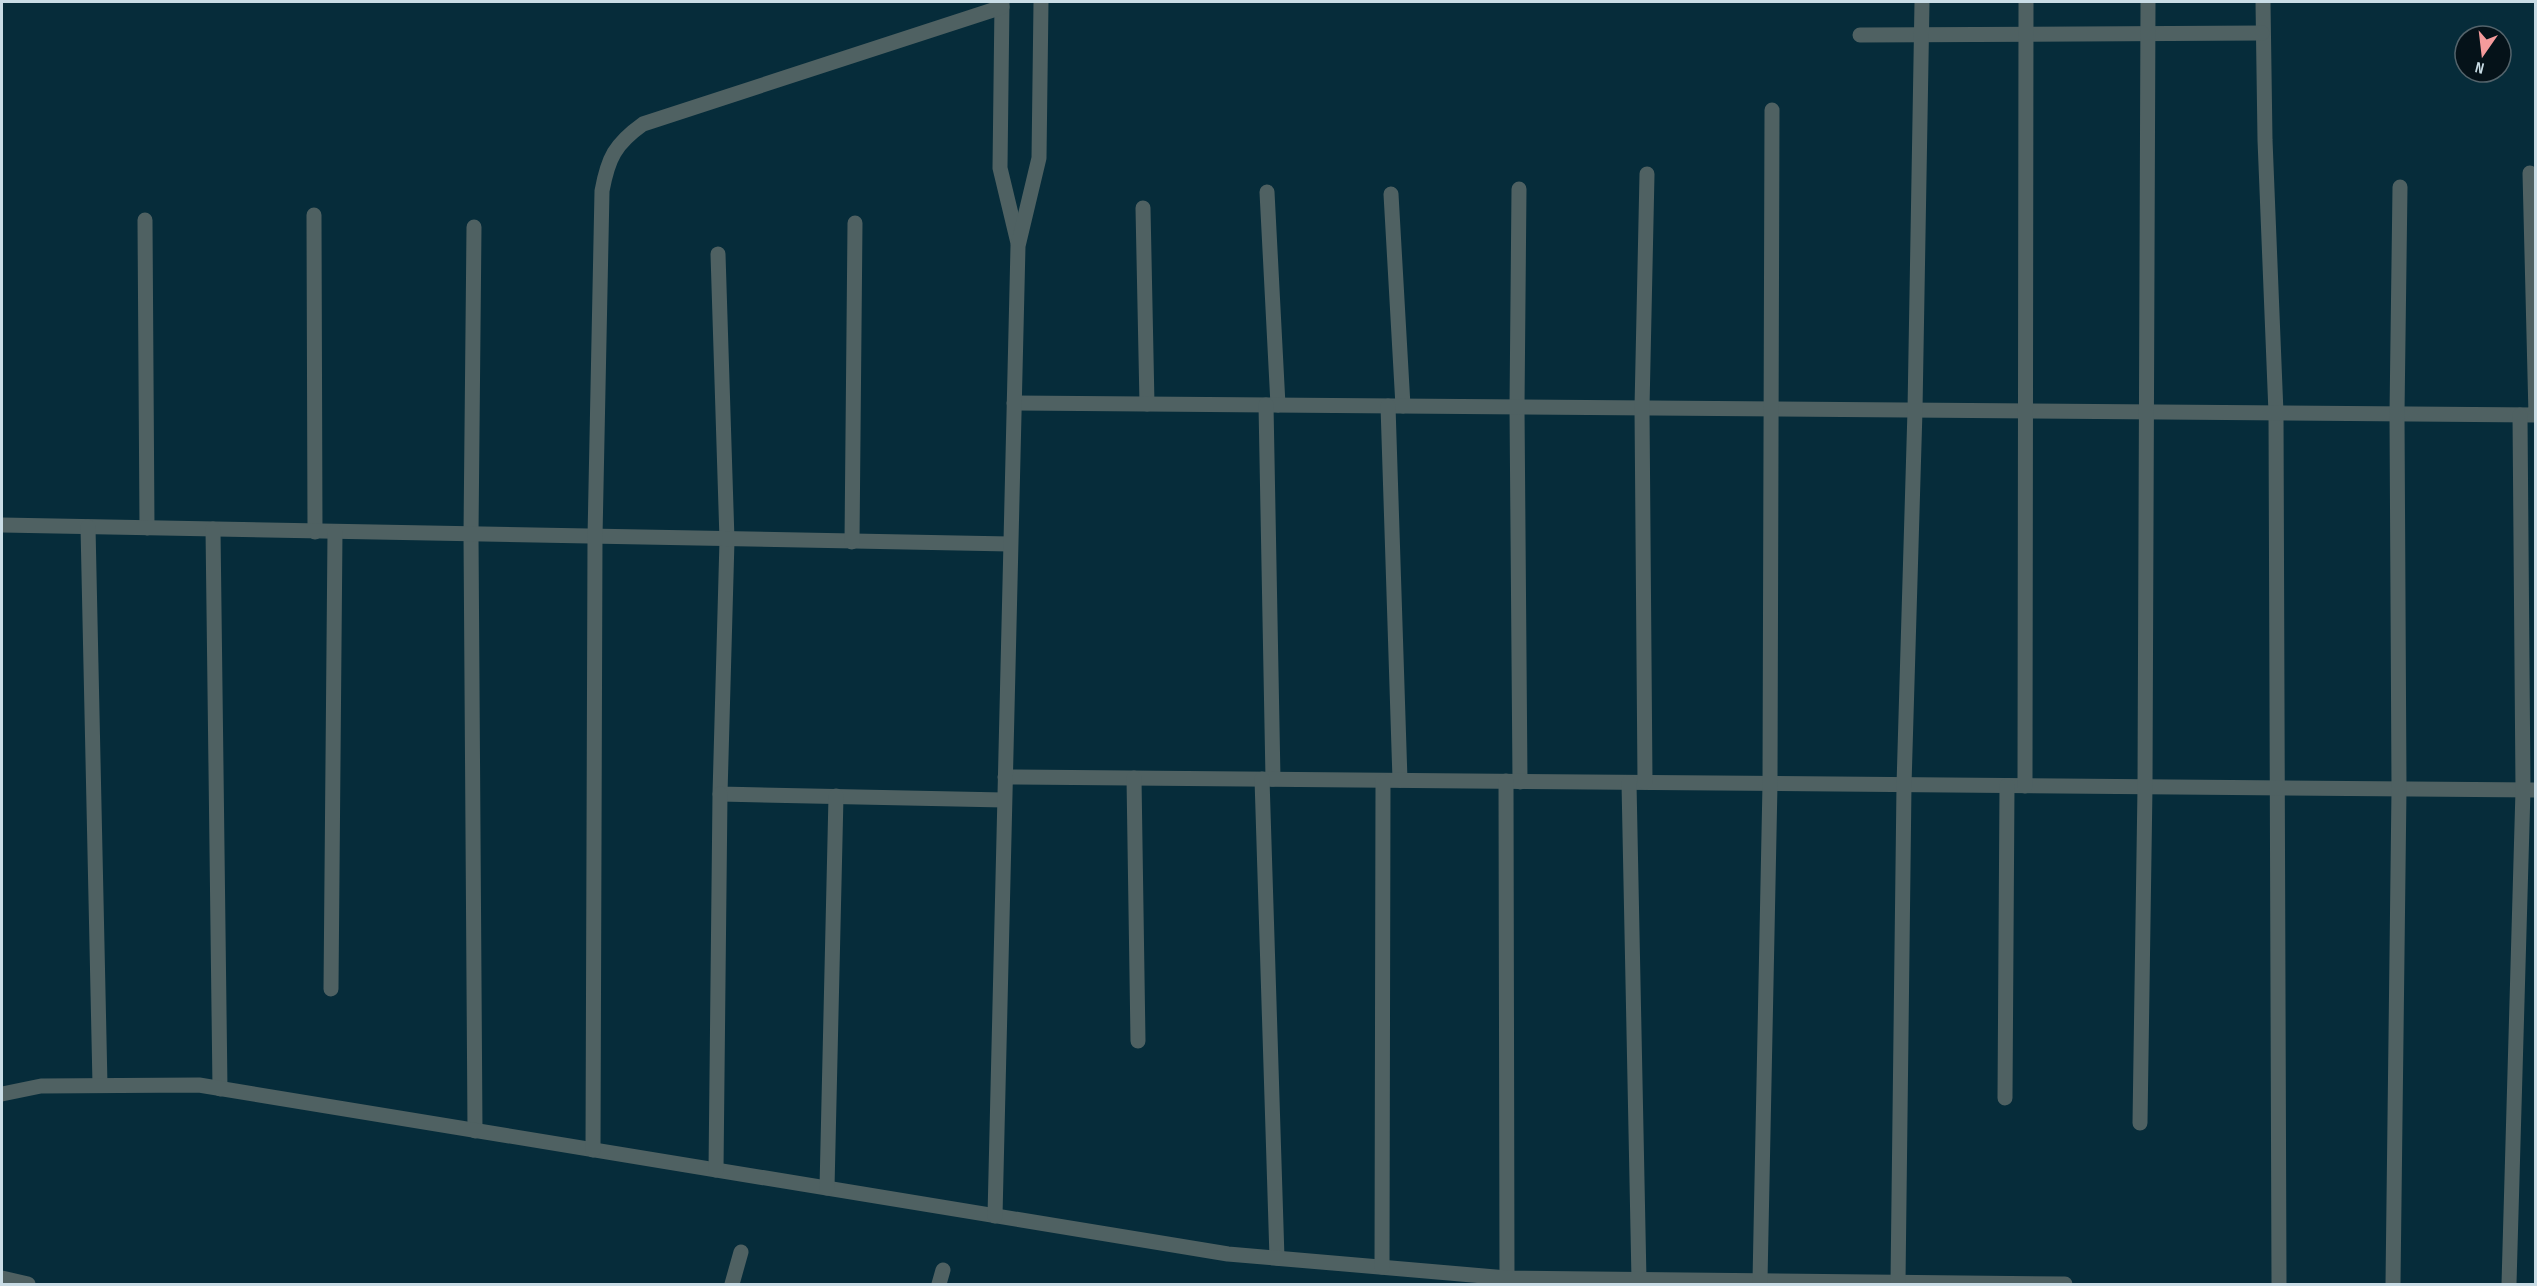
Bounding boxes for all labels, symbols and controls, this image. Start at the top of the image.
north arrow [2453,24,2513,84]
text: N [2473,57,2486,77]

